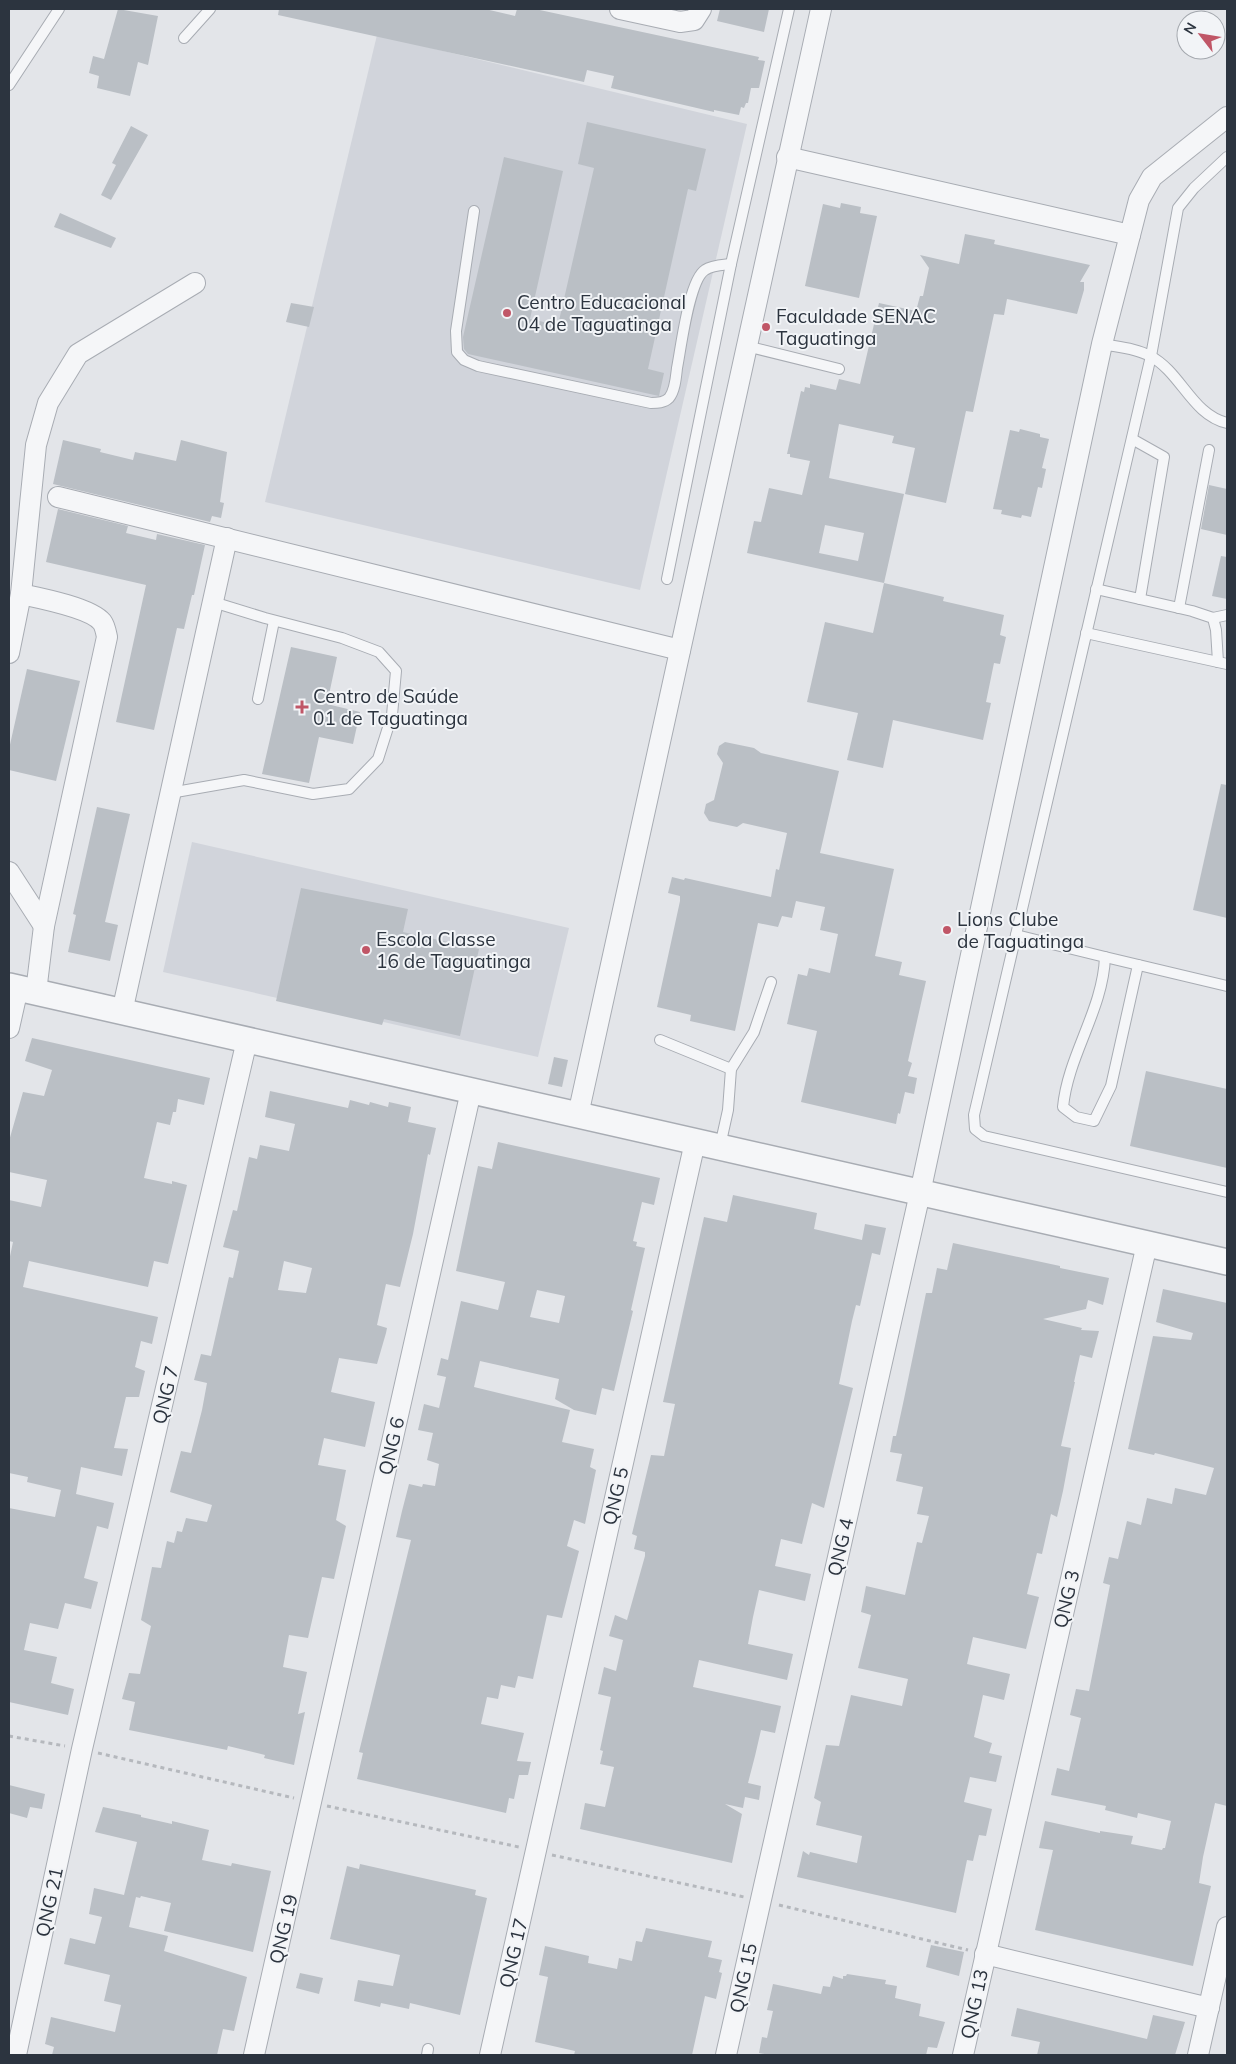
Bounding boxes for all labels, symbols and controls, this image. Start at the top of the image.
north arrow [1176,10,1226,60]
text: N [1179,19,1200,37]
place label: Centro Educacional 04 de Taguatinga [517,290,686,336]
place label: Faculdade SENAC Taguatinga [776,304,936,350]
marker: Centro Educacional 04 de Taguatinga [501,307,513,319]
marker: Faculdade SENAC Taguatinga [760,321,772,333]
place label: Centro de Saúde 01 de Taguatinga [313,684,468,730]
marker: Centro de Saúde 01 de Taguatinga [295,700,309,714]
place label: Lions Clube de Taguatinga [957,907,1084,953]
marker: Lions Clube de Taguatinga [941,924,953,936]
place label: Escola Classe 16 de Taguatinga [376,927,531,973]
marker: Escola Classe 16 de Taguatinga [360,944,372,956]
street label: QNG 7 [147,1364,183,1426]
street label: QNG 6 [373,1415,409,1477]
street label: QNG 5 [597,1465,633,1527]
street label: QNG 4 [822,1516,858,1578]
street label: QNG 3 [1048,1568,1084,1630]
street label: QNG 21 [30,1865,68,1939]
street label: QNG 19 [263,1892,303,1966]
street label: QNG 17 [493,1916,533,1990]
street label: QNG 15 [724,1941,762,2015]
street label: QNG 13 [955,1967,993,2041]

